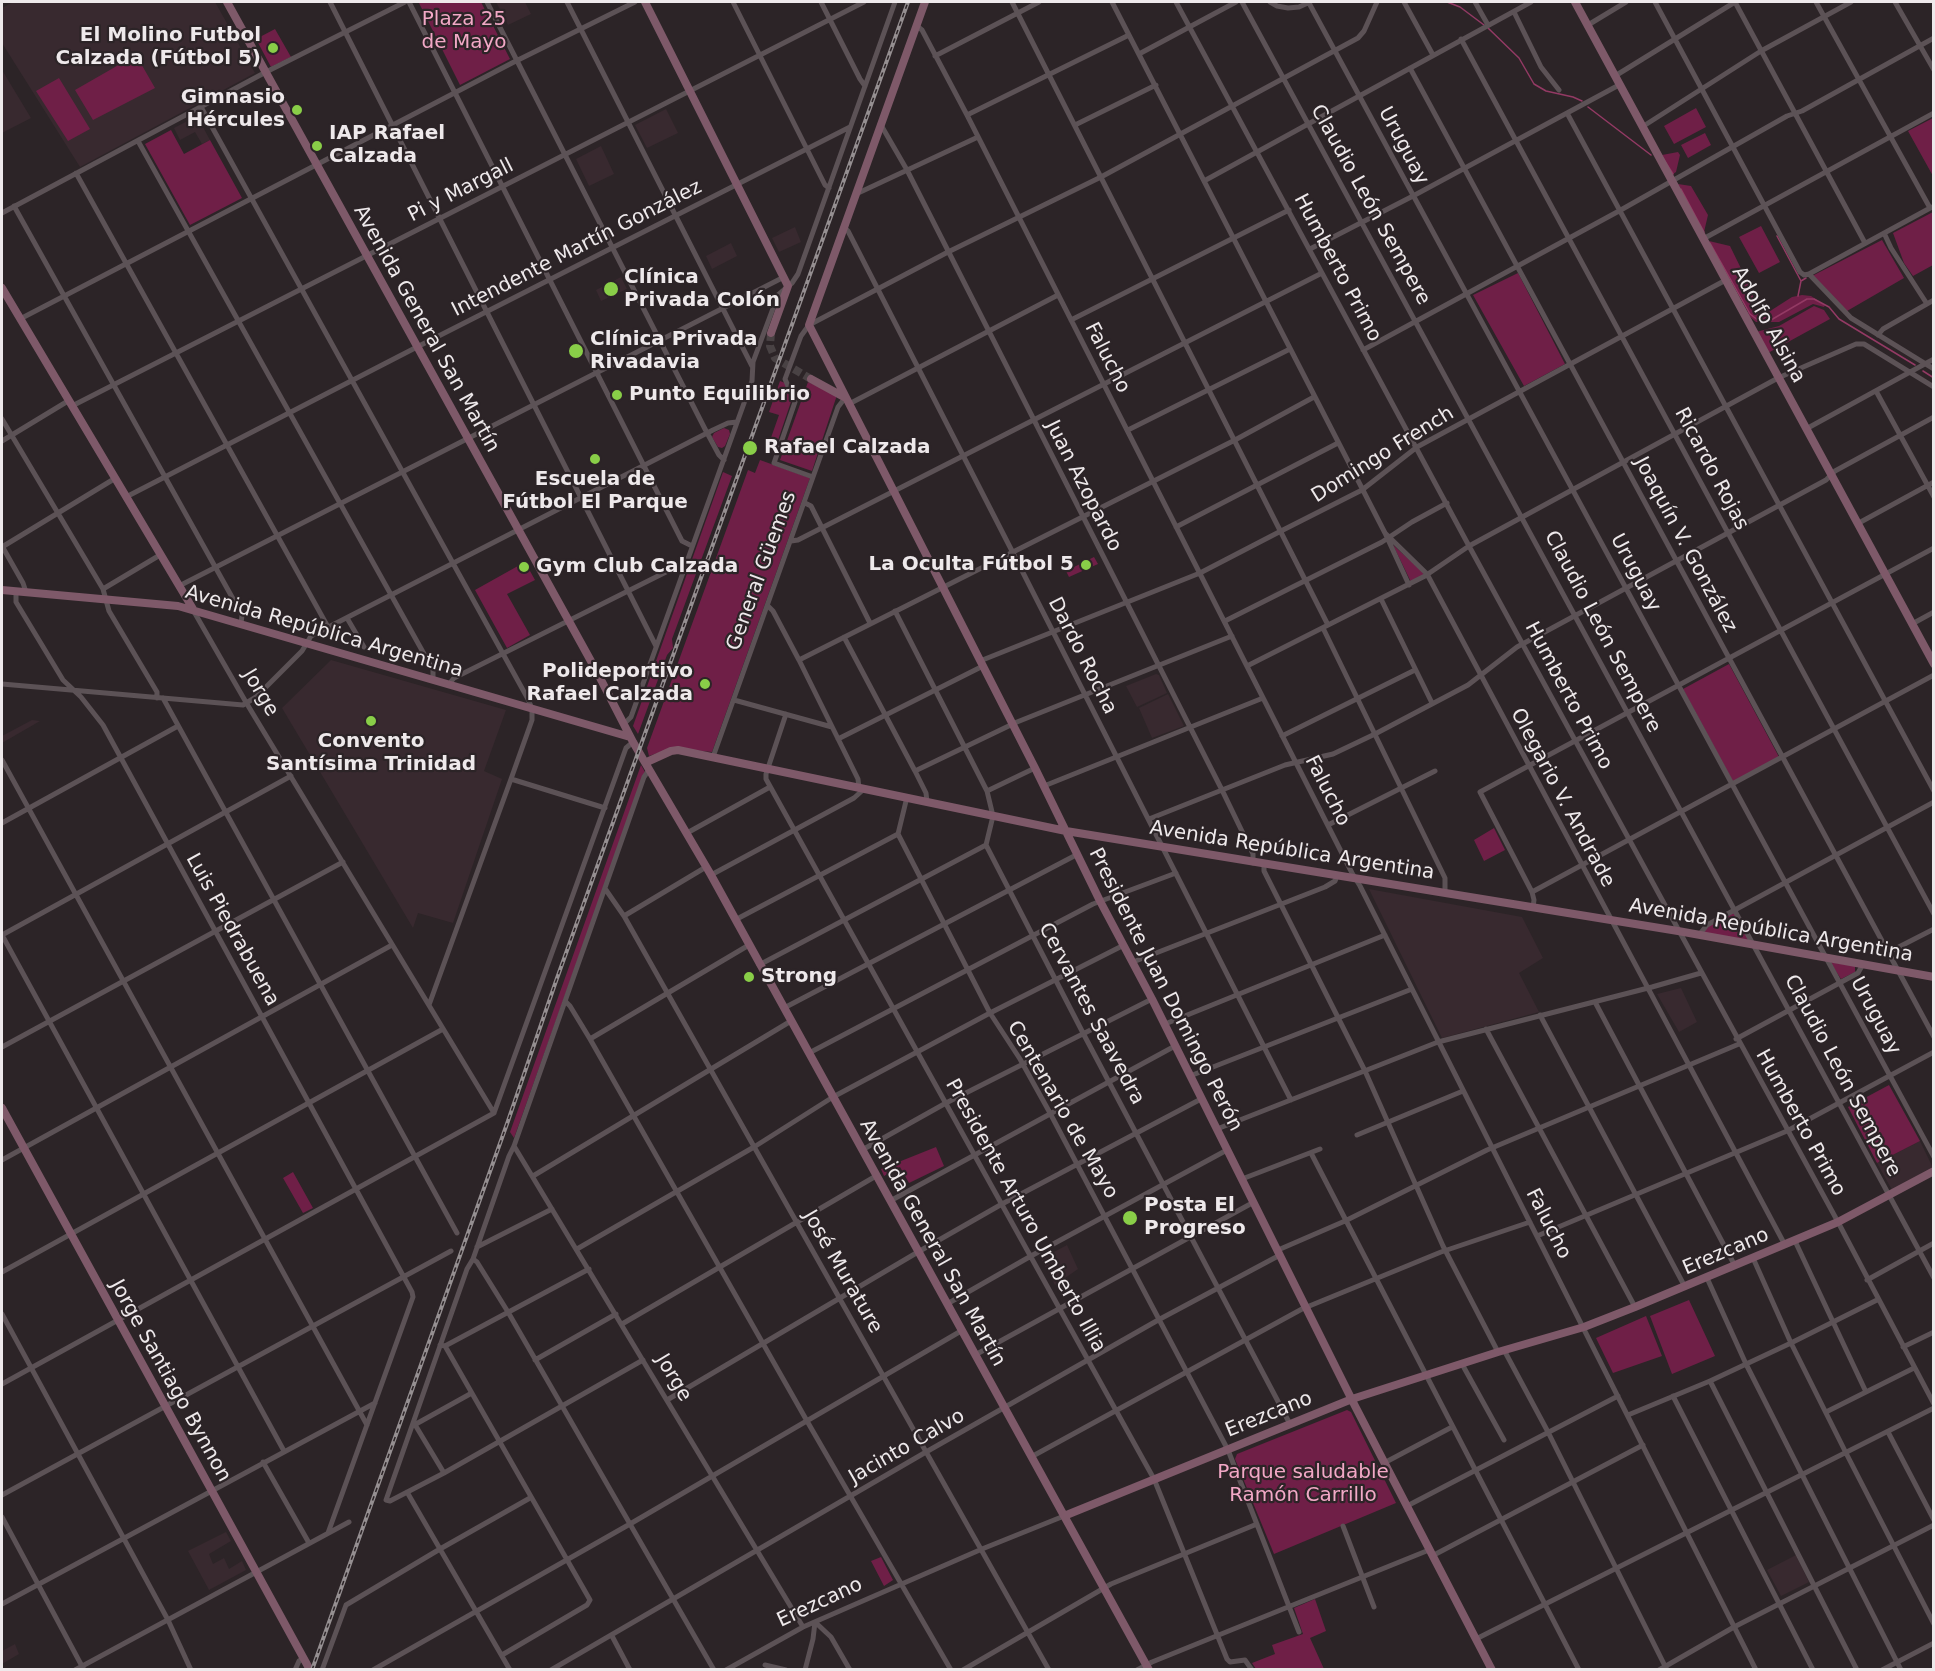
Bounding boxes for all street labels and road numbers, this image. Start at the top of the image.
street label: Claudio León Sempere [1305,101,1435,309]
street label: Uruguay [1372,103,1434,189]
street label: Pi y Margall [404,154,518,228]
street label: Intendente Martín González [448,175,706,323]
street label: Humberto Primo [1288,190,1386,346]
street label: Avenida General San Martín [348,201,504,457]
street label: Adolfo Alsina [1726,263,1810,387]
street label: Falucho [1079,319,1135,397]
street label: Domingo French [1307,402,1459,508]
street label: Ricardo Rojas [1669,404,1753,534]
street label: Juan Azopardo [1040,416,1126,556]
street label: Joaquín V. González [1628,453,1742,637]
street label: General Güemes [722,488,802,654]
street label: Claudio León Sempere [1539,527,1665,737]
street label: Uruguay [1604,530,1666,616]
street label: Avenida República Argentina [182,581,466,683]
street label: Dardo Rocha [1042,594,1122,718]
street label: Humberto Primo [1519,618,1617,774]
street label: Jorge [237,665,283,721]
street label: Olegario V. Andrade [1505,704,1619,892]
street label: Falucho [1299,752,1355,830]
street label: Avenida República Argentina [1148,817,1436,885]
street label: Presidente Juan Domingo Perón [1083,844,1247,1136]
street label: Luis Piedrabuena [180,849,284,1011]
street label: Avenida República Argentina [1627,894,1915,968]
street label: Cervantes Saavedra [1033,919,1149,1109]
street label: Claudio León Sempere [1779,971,1905,1181]
street label: Uruguay [1844,973,1906,1059]
street label: Centenario de Mayo [1001,1017,1123,1203]
street label: Humberto Primo [1750,1045,1850,1201]
street label: Presidente Arturo Umberto Illia [940,1075,1110,1357]
street label: Avenida General San Martín [854,1115,1010,1371]
street label: Falucho [1520,1185,1576,1263]
street label: José Murature [797,1206,887,1338]
street label: Erezcano [1679,1223,1773,1281]
street label: Jorge Santiago Bynnon [104,1276,236,1486]
street label: Jorge [650,1350,696,1406]
street label: Erezcano [1222,1387,1316,1443]
street label: Jacinto Calvo [845,1404,969,1490]
street label: Erezcano [774,1573,866,1633]

